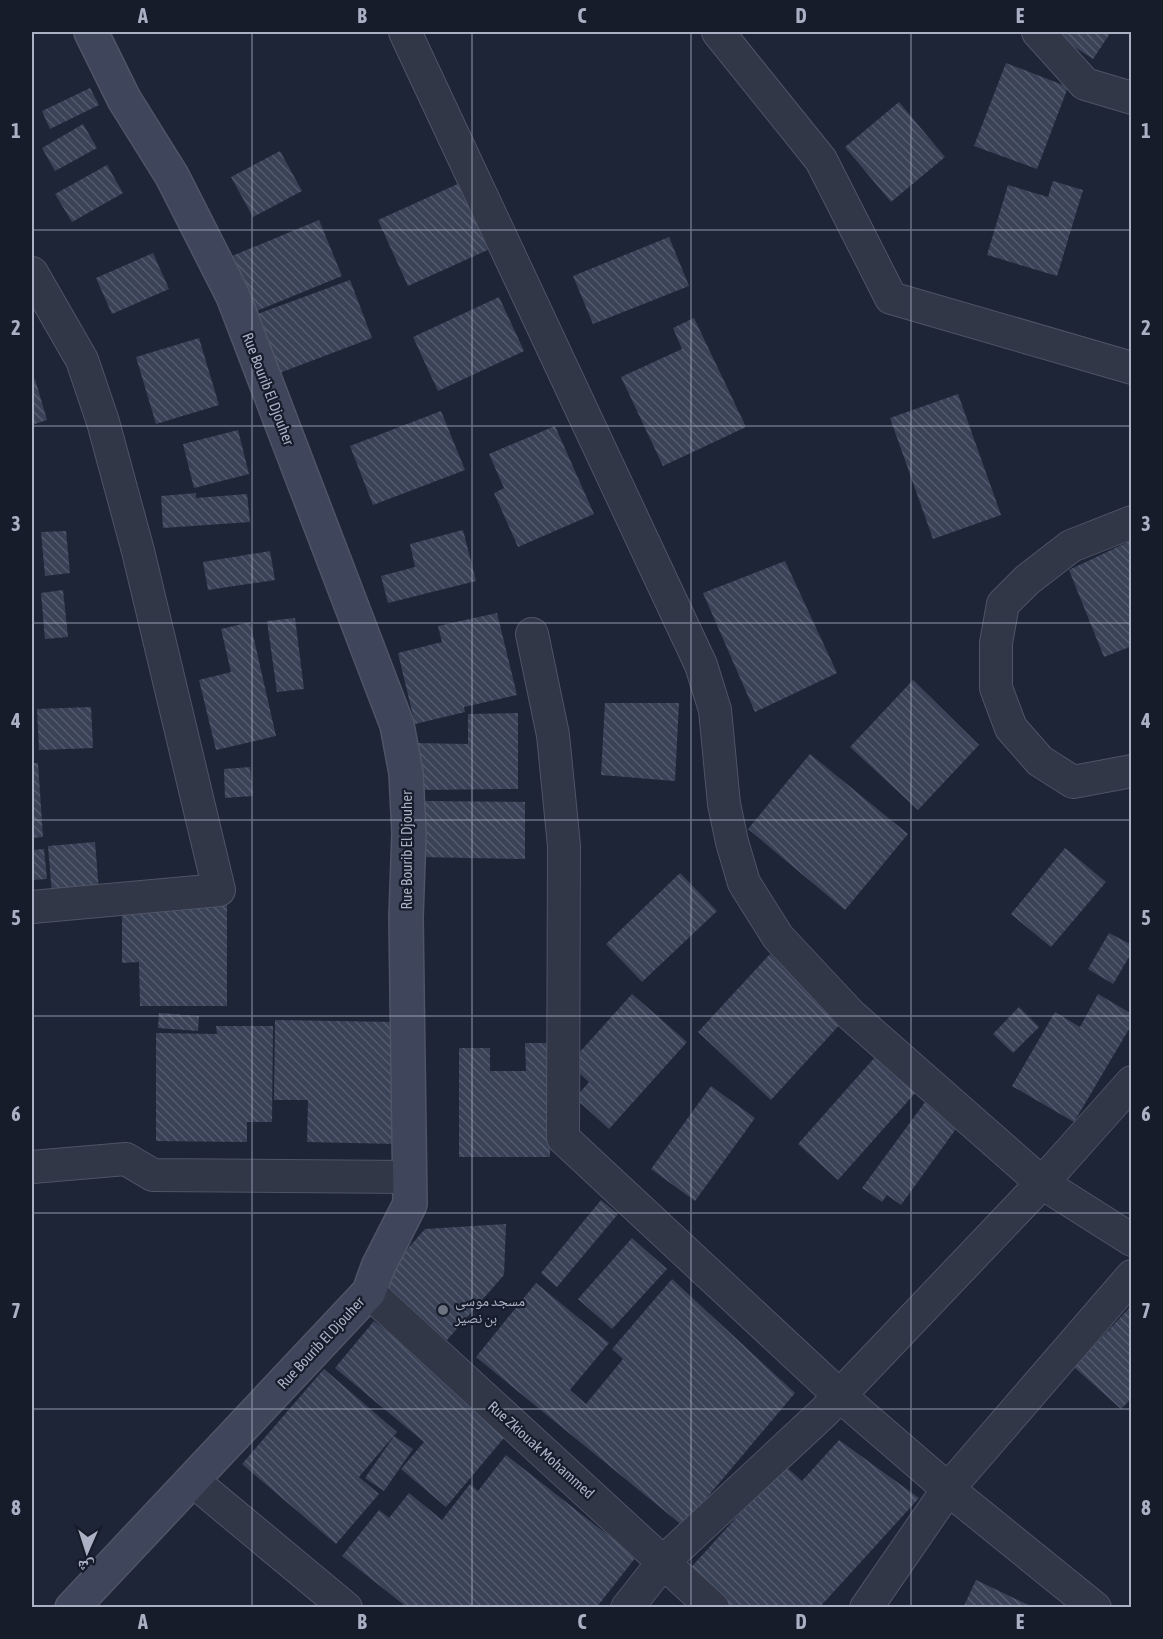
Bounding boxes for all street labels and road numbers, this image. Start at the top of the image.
street label: Rue Bourib El Djouher [239,330,298,448]
street label: Rue Bourib El Djouher [398,790,415,910]
street label: Rue Bourib El Djouher [274,1293,368,1392]
street label: Rue Zkiouak Mohammed [485,1398,598,1502]

